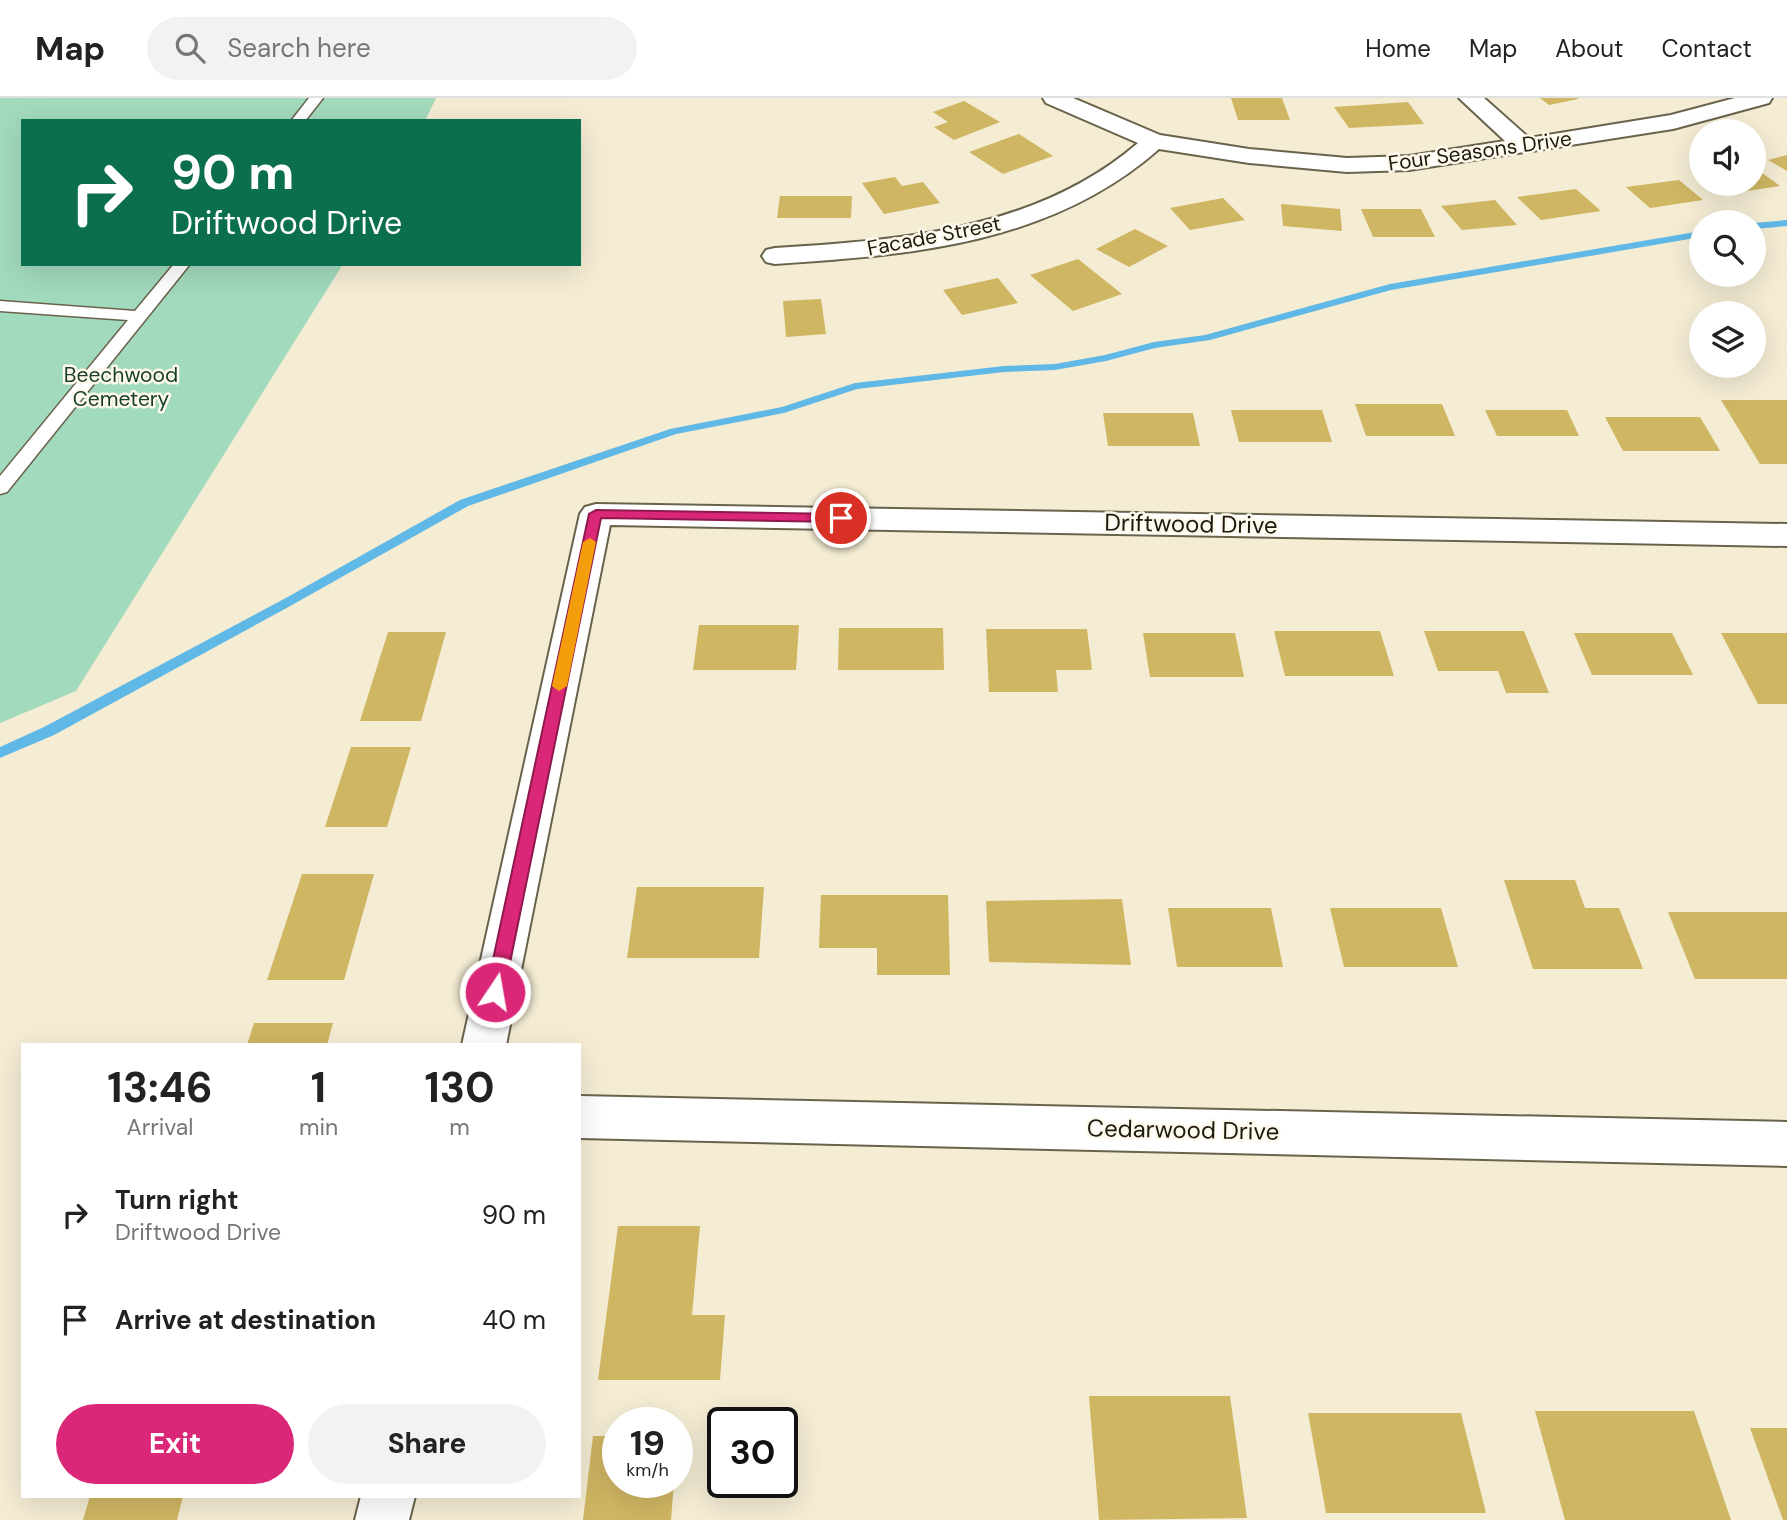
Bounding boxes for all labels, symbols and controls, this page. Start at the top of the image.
search box [147,17,637,80]
text: Map [35,27,105,70]
icon: search [171,29,209,67]
text: Search here [227,31,371,65]
text: Home [1365,33,1431,64]
text: Map [1469,33,1517,64]
text: About [1555,33,1624,64]
text: Contact [1662,33,1752,64]
map controls [1689,119,1766,378]
button: sound [1689,119,1766,196]
street label: Four Seasons Drive [1386,124,1574,178]
text: 90 m [171,140,294,204]
icon: right [56,147,147,238]
text: Driftwood Drive [171,202,402,244]
street label: Facade Street [865,209,1003,263]
button: search [1689,210,1766,287]
button: layers [1689,301,1766,378]
park label: Beechwood Cemetery [64,361,178,413]
pin [811,488,871,548]
icon: arrive [822,499,860,537]
street label: Driftwood Drive [1104,506,1278,541]
position arrow [458,955,532,1029]
text: 13:46 [107,1060,213,1115]
text: 1 [311,1060,326,1115]
text: 130 [424,1060,495,1115]
text: Arrival [126,1112,193,1142]
text: min [299,1112,338,1142]
text: m [449,1112,470,1142]
street label: Cedarwood Drive [1087,1112,1279,1147]
text: Turn right [115,1183,239,1217]
icon: right [56,1196,94,1234]
text: 90 m [482,1198,546,1232]
text: Driftwood Drive [115,1217,281,1247]
icon: arrive [56,1301,94,1339]
text: Arrive at destination [115,1303,376,1337]
text: 40 m [482,1303,546,1337]
button: Exit [56,1404,294,1484]
button: Share [308,1404,546,1484]
speed limit sign: 30 [707,1407,798,1498]
text: 19 [630,1420,665,1466]
text: km/h [626,1458,669,1482]

